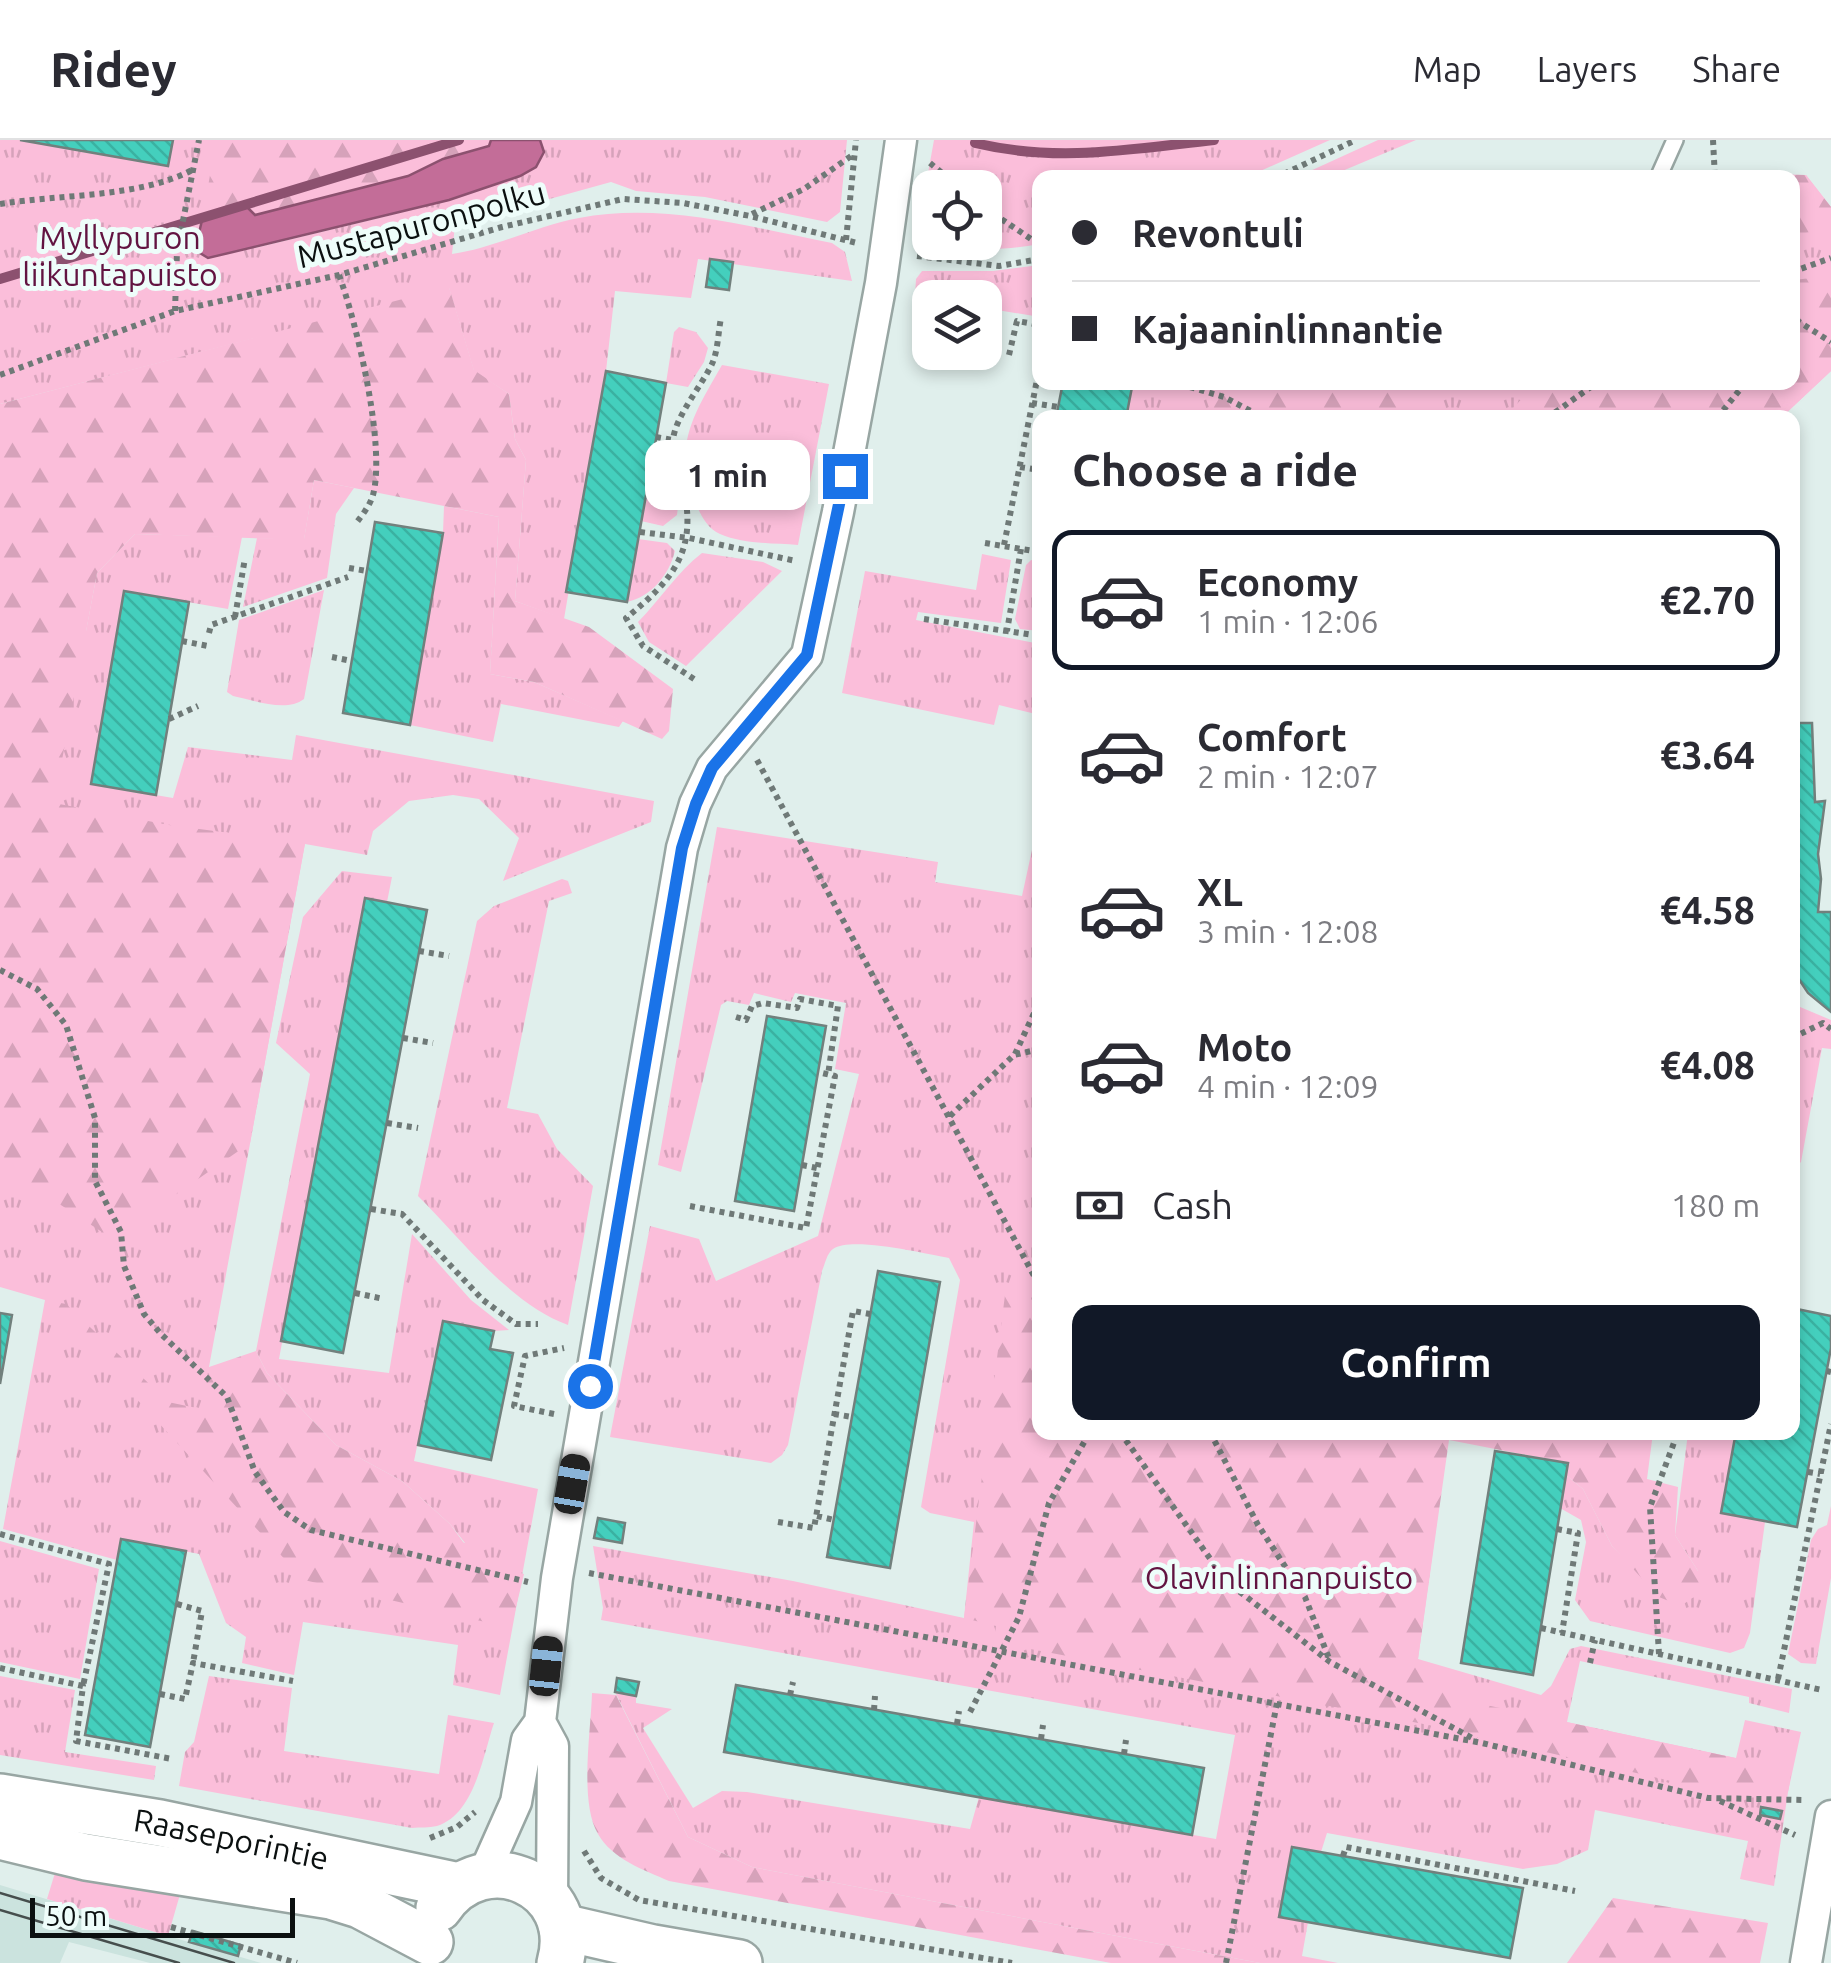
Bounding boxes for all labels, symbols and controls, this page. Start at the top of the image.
text: Ridey [50,42,177,96]
text: Map [1413,49,1482,89]
text: Layers [1537,49,1637,89]
text: Share [1692,49,1781,89]
map controls [912,170,1002,370]
button: locate [912,170,1002,260]
street label: Mustapuronpolku [293,174,549,274]
text: Revontuli [1132,212,1304,254]
park label: Myllypuron liikuntapuisto [22,219,218,292]
button: layers [912,280,1002,370]
text: Kajaaninlinnantie [1132,308,1443,350]
callout: 1 min [645,441,810,511]
text: Choose a ride [1072,444,1358,495]
route end [823,454,868,499]
text: 1 min [687,457,768,493]
icon: car [1077,555,1167,645]
text: Economy [1197,561,1358,603]
text: €2.70 [1660,579,1755,621]
text: 1 min · 12:06 [1197,603,1379,639]
icon: car [1077,710,1167,800]
text: Comfort [1197,716,1347,758]
text: €3.64 [1660,734,1755,776]
text: 2 min · 12:07 [1197,758,1379,794]
icon: car [1077,865,1167,955]
text: XL [1197,871,1243,913]
text: €4.58 [1660,889,1755,931]
text: 3 min · 12:08 [1197,913,1379,949]
icon: car [1077,1020,1167,1110]
text: Moto [1197,1026,1292,1068]
text: €4.08 [1660,1044,1755,1086]
text: 4 min · 12:09 [1197,1068,1379,1104]
icon: cash [1072,1178,1127,1233]
text: Cash [1152,1184,1233,1226]
text: 180 m [1671,1187,1760,1223]
button: Confirm [1072,1305,1760,1420]
route start [568,1364,613,1409]
car [552,1452,592,1516]
park label: Olavinlinnanpuisto [1145,1559,1413,1595]
car [528,1635,564,1697]
street label: Raaseporintie [131,1801,332,1876]
scale bar [30,1893,295,1938]
text: 50 m [45,1900,107,1931]

